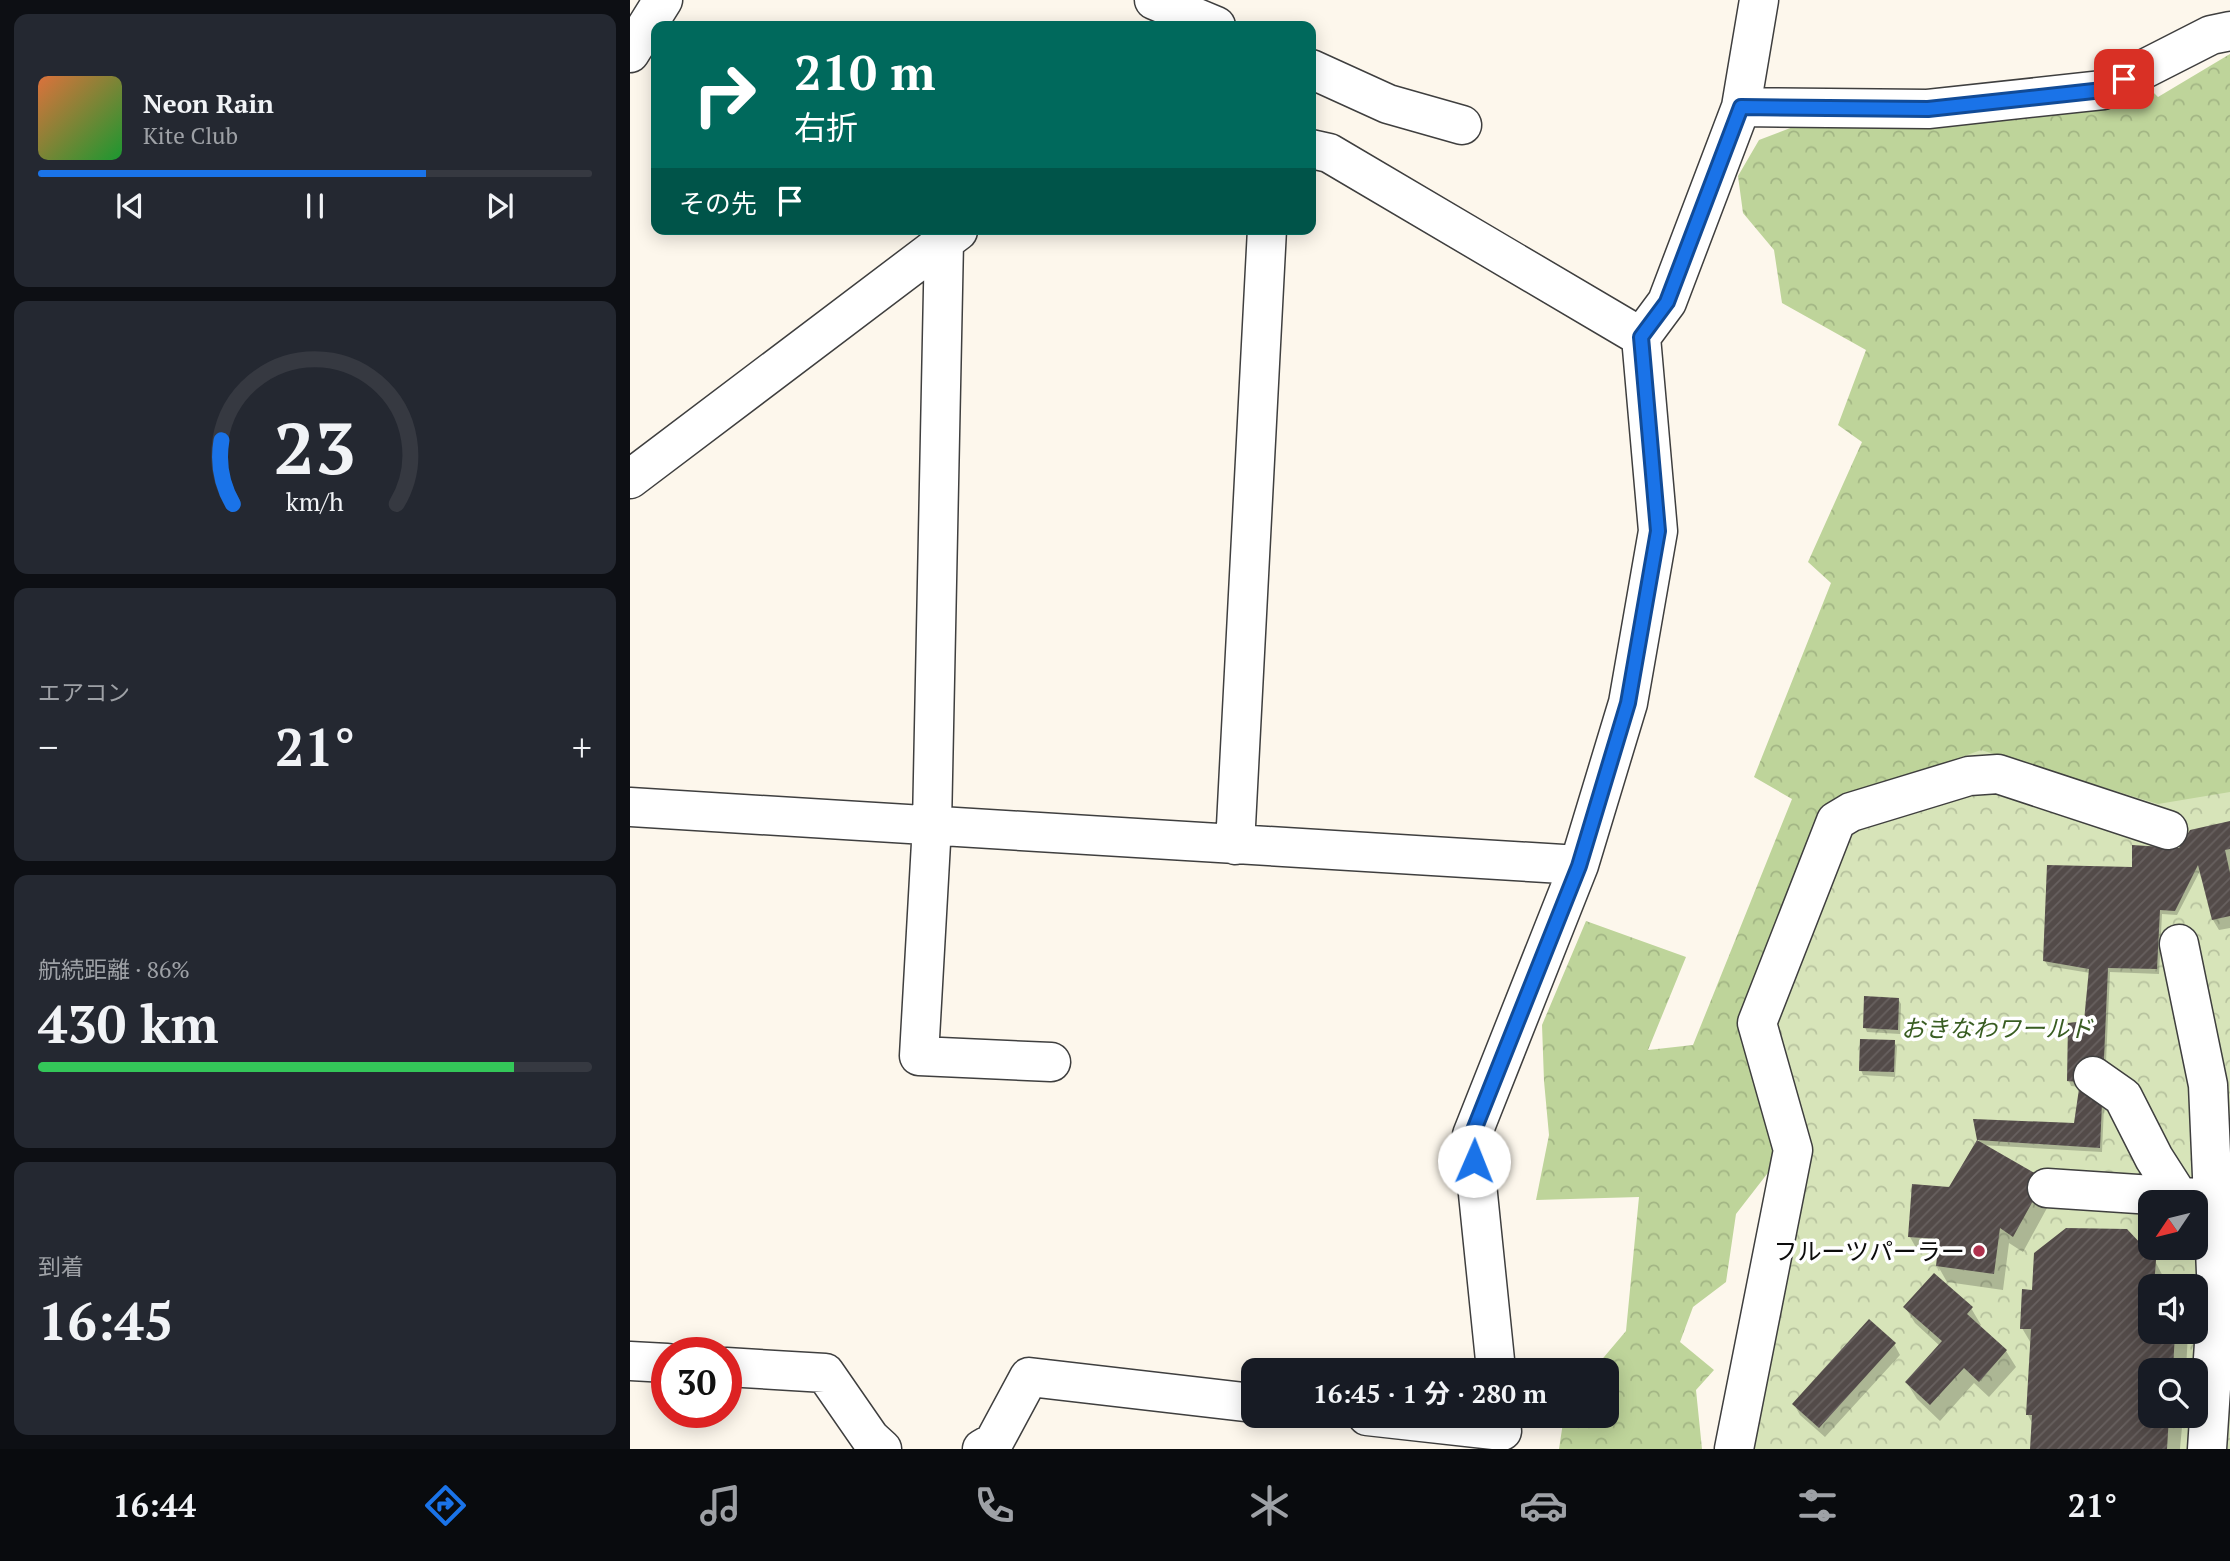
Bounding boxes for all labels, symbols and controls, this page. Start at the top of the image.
text: 210 m [794,39,936,104]
icon: right [679,49,770,140]
pin [2094,49,2154,109]
icon: arrive [2105,60,2143,98]
text: Neon Rain [143,86,274,120]
text: 右折 [794,106,858,148]
text: Kite Club [143,120,238,151]
icon: arrive [771,182,809,220]
text: その先 [679,186,757,220]
icon: previous [111,187,149,225]
icon: pause [296,187,334,225]
icon: next [481,187,519,225]
text: 23 [274,398,356,495]
text: km/h [286,484,344,517]
text: エアコン [38,677,130,708]
text: 21° [275,712,355,781]
text: − [38,722,58,772]
text: + [572,722,592,772]
text: 航続距離 · 86% [38,954,190,985]
text: 430 km [38,989,219,1058]
park label: おきなわワールド [1901,1012,2094,1044]
position arrow [1437,1124,1511,1198]
north arrow [2138,1190,2208,1260]
map controls [2138,1190,2208,1428]
place label: フルーツパーラー [1773,1235,1965,1267]
marker: フルーツパーラー [1971,1243,1987,1259]
text: 到着 [38,1251,84,1282]
button: sound [2138,1274,2208,1344]
text: 16:45 [38,1286,173,1355]
speed limit sign: 30 [651,1337,742,1428]
button: search [2138,1358,2208,1428]
text: 16:45 · 1 分 · 280 m [1313,1376,1547,1410]
icon: directions [421,1481,470,1530]
icon: music [696,1481,745,1530]
icon: phone [970,1481,1019,1530]
icon: climate [1245,1481,1294,1530]
icon: car [1519,1481,1568,1530]
icon: filters [1793,1481,1842,1530]
text: 16:44 [113,1484,196,1526]
text: 21° [2068,1484,2117,1526]

